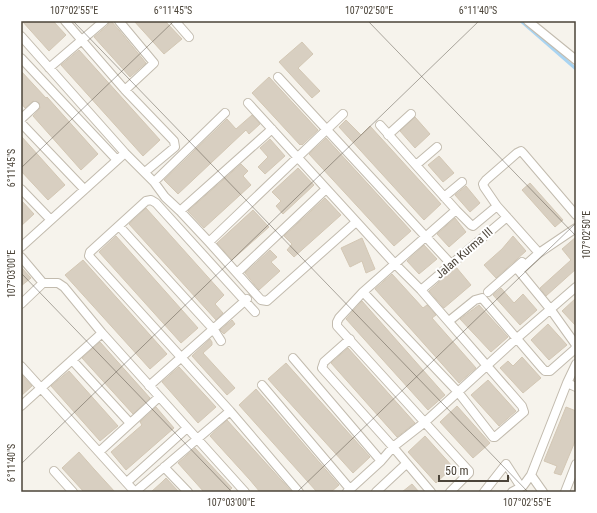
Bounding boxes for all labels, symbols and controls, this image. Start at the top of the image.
text: 107°02'55"E [50,5,98,16]
text: 6°11'45"S [154,5,192,16]
text: 107°02'50"E [345,5,393,16]
text: 6°11'40"S [459,5,497,16]
text: 6°11'45"S [6,149,17,187]
text: 107°02'50"E [581,211,592,259]
street label: Jalan Kurma III [433,224,495,282]
text: 107°03'00"E [6,250,17,298]
text: 6°11'40"S [6,444,17,482]
scale bar [439,457,508,483]
text: 50 m [445,464,469,478]
text: 107°03'00"E [207,497,255,508]
text: 107°02'55"E [503,497,551,508]

